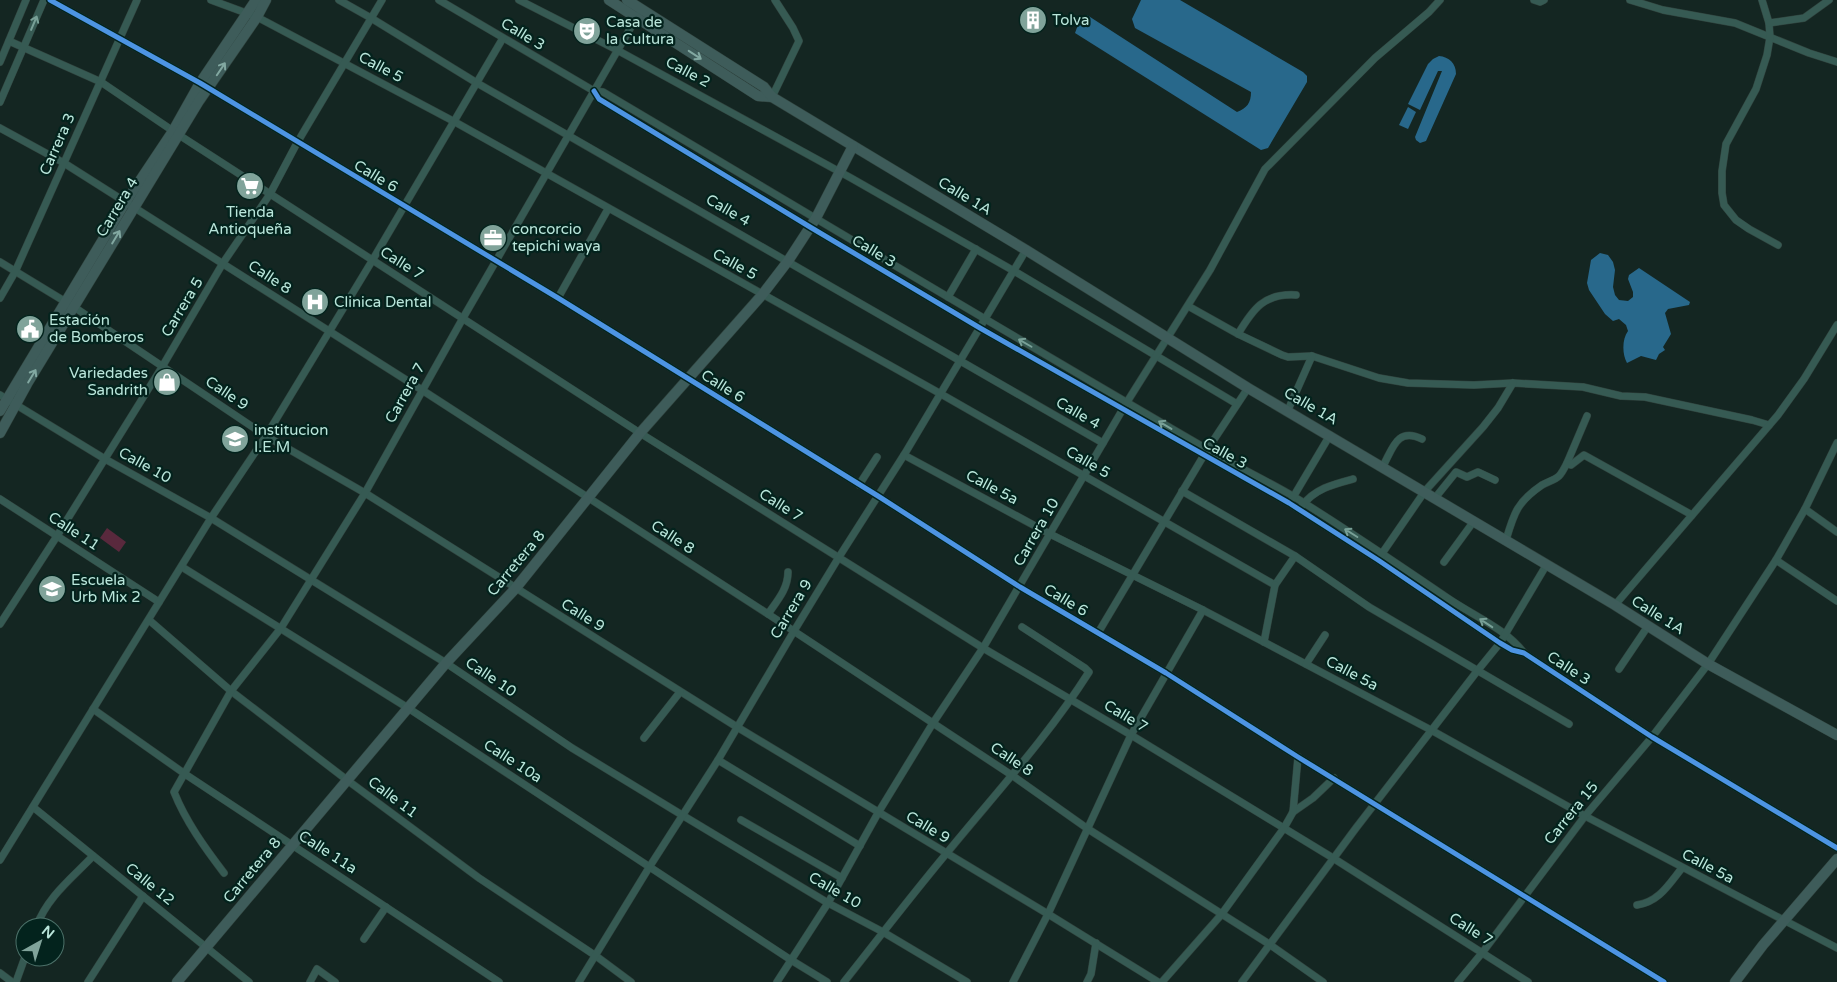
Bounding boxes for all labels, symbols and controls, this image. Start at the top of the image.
building icon: Tolva [1018,5,1048,35]
place label: Tolva [1052,11,1089,29]
place label: Casa de la Cultura [606,13,674,48]
street label: Calle 3 [498,14,548,54]
one-way arrow [29,16,39,31]
theatre icon: Casa de la Cultura [572,16,602,46]
street label: Calle 5 [356,48,406,86]
one-way arrow [687,50,701,60]
street label: Calle 2 [663,53,713,91]
one-way arrow [216,62,226,76]
street label: Carrera 3 [35,110,79,178]
street label: Calle 6 [351,156,401,196]
supermarket icon: Tienda Antioqueña [235,171,265,201]
street label: Calle 1A [935,173,995,219]
street label: Carrera 4 [92,174,142,240]
street label: Calle 4 [703,190,753,230]
place label: Tienda Antioqueña [208,203,292,238]
place label: concorcio tepichi waya [512,220,601,255]
office icon: concorcio tepichi waya [478,223,508,253]
one-way arrow [112,230,122,244]
street label: Calle 3 [849,231,899,271]
street label: Calle 7 [377,243,427,283]
street label: Calle 5 [710,244,760,284]
street label: Calle 8 [245,256,295,298]
street label: Carrera 5 [157,274,207,340]
hospital icon: Clinica Dental [300,287,330,317]
place label: Clinica Dental [334,293,431,311]
place label: Estación de Bomberos [49,311,144,346]
public building icon: Estación de Bomberos [15,314,45,344]
one-way arrow [1017,338,1032,348]
street label: Carrera 7 [381,360,429,426]
place label: Variedades Sandrith [69,364,148,399]
street label: Calle 6 [698,366,748,406]
shop icon: Variedades Sandrith [152,367,182,397]
one-way arrow [28,369,38,383]
street label: Calle 9 [202,372,252,414]
street label: Calle 1A [1281,383,1341,429]
street label: Calle 4 [1053,393,1103,433]
one-way arrow [1159,419,1173,429]
place label: institucion I.E.M [254,421,328,456]
school or university icon: institucion I.E.M [220,424,250,454]
street label: Calle 3 [1200,433,1250,473]
street label: Calle 5 [1063,442,1113,482]
street label: Calle 10 [115,443,175,487]
street label: Calle 5a [963,466,1021,508]
street label: Calle 7 [756,485,806,525]
street label: Carrera 10 [1009,495,1063,569]
street label: Calle 11 [45,508,103,554]
street label: Calle 8 [648,516,698,558]
street label: Carretera 8 [483,526,549,600]
one-way arrow [1344,528,1358,538]
place label: Escuela Urb Mix 2 [71,571,141,606]
school or university icon: Escuela Urb Mix 2 [37,574,67,604]
street label: Carrera 9 [766,576,816,642]
street label: Calle 6 [1041,580,1091,620]
street label: Calle 1A [1628,592,1688,638]
street label: Calle 9 [558,595,608,635]
one-way arrow [1480,618,1494,628]
street label: Calle 3 [1544,647,1594,689]
street label: Calle 5a [1323,652,1381,694]
street label: Calle 10 [462,653,520,701]
street label: Calle 7 [1101,696,1151,736]
street label: Calle 10a [480,735,546,787]
street label: Calle 8 [987,738,1037,780]
street label: Calle 11 [365,772,421,822]
street label: Carrera 15 [1540,778,1602,848]
street label: Calle 9 [903,807,953,847]
street label: Calle 11a [295,826,361,878]
street label: Carretera 8 [219,833,285,907]
street label: Calle 5a [1679,845,1737,887]
street label: Calle 12 [122,859,178,909]
street label: Calle 10 [806,868,864,912]
street label: Calle 7 [1446,909,1496,949]
north arrow [15,917,65,967]
text: N [38,922,58,942]

